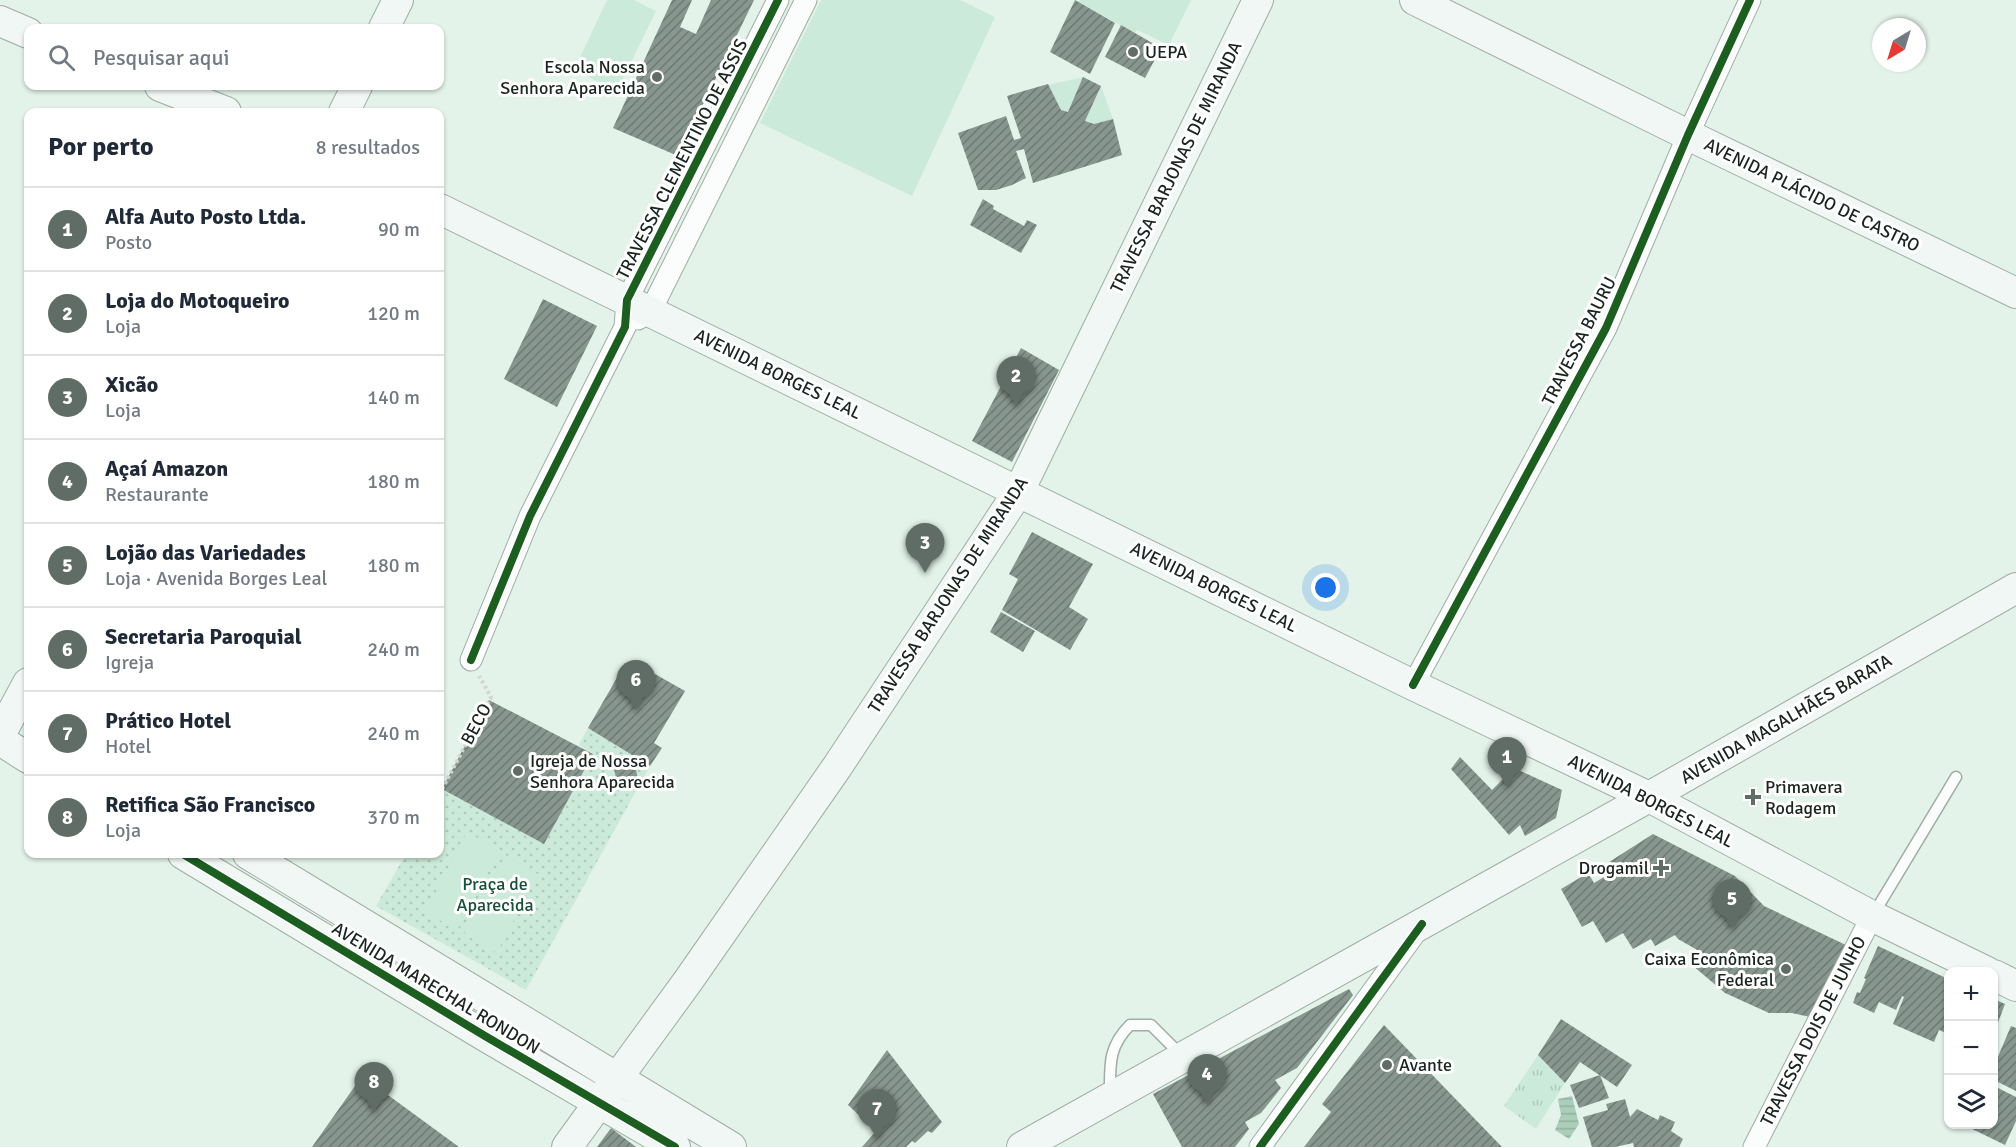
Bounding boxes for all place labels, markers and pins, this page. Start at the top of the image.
place label: UEPA [1145,41,1187,63]
marker: UEPA [1126,45,1140,59]
place label: Escola Nossa Senhora Aparecida [500,56,645,99]
marker: Escola Nossa Senhora Aparecida [650,70,664,84]
pin: 2 [996,356,1036,406]
pin: 3 [906,524,944,573]
pin: 6 [616,660,656,710]
pin: 1 [1488,738,1526,787]
place label: Igreja de Nossa Senhora Aparecida [530,750,675,793]
marker: Igreja de Nossa Senhora Aparecida [511,764,525,778]
place label: Primavera Rodagem [1765,776,1843,819]
marker: Primavera Rodagem [1746,790,1760,804]
place label: Drogamil [1579,857,1649,879]
marker: Drogamil [1654,861,1668,875]
pin: 5 [1712,880,1752,929]
place label: Caixa Econômica Federal [1644,948,1774,991]
marker: Caixa Econômica Federal [1779,962,1793,976]
pin: 4 [1188,1054,1226,1104]
place label: Avante [1399,1054,1452,1076]
marker: Avante [1380,1058,1394,1072]
pin: 8 [354,1062,394,1112]
pin: 7 [858,1090,896,1139]

